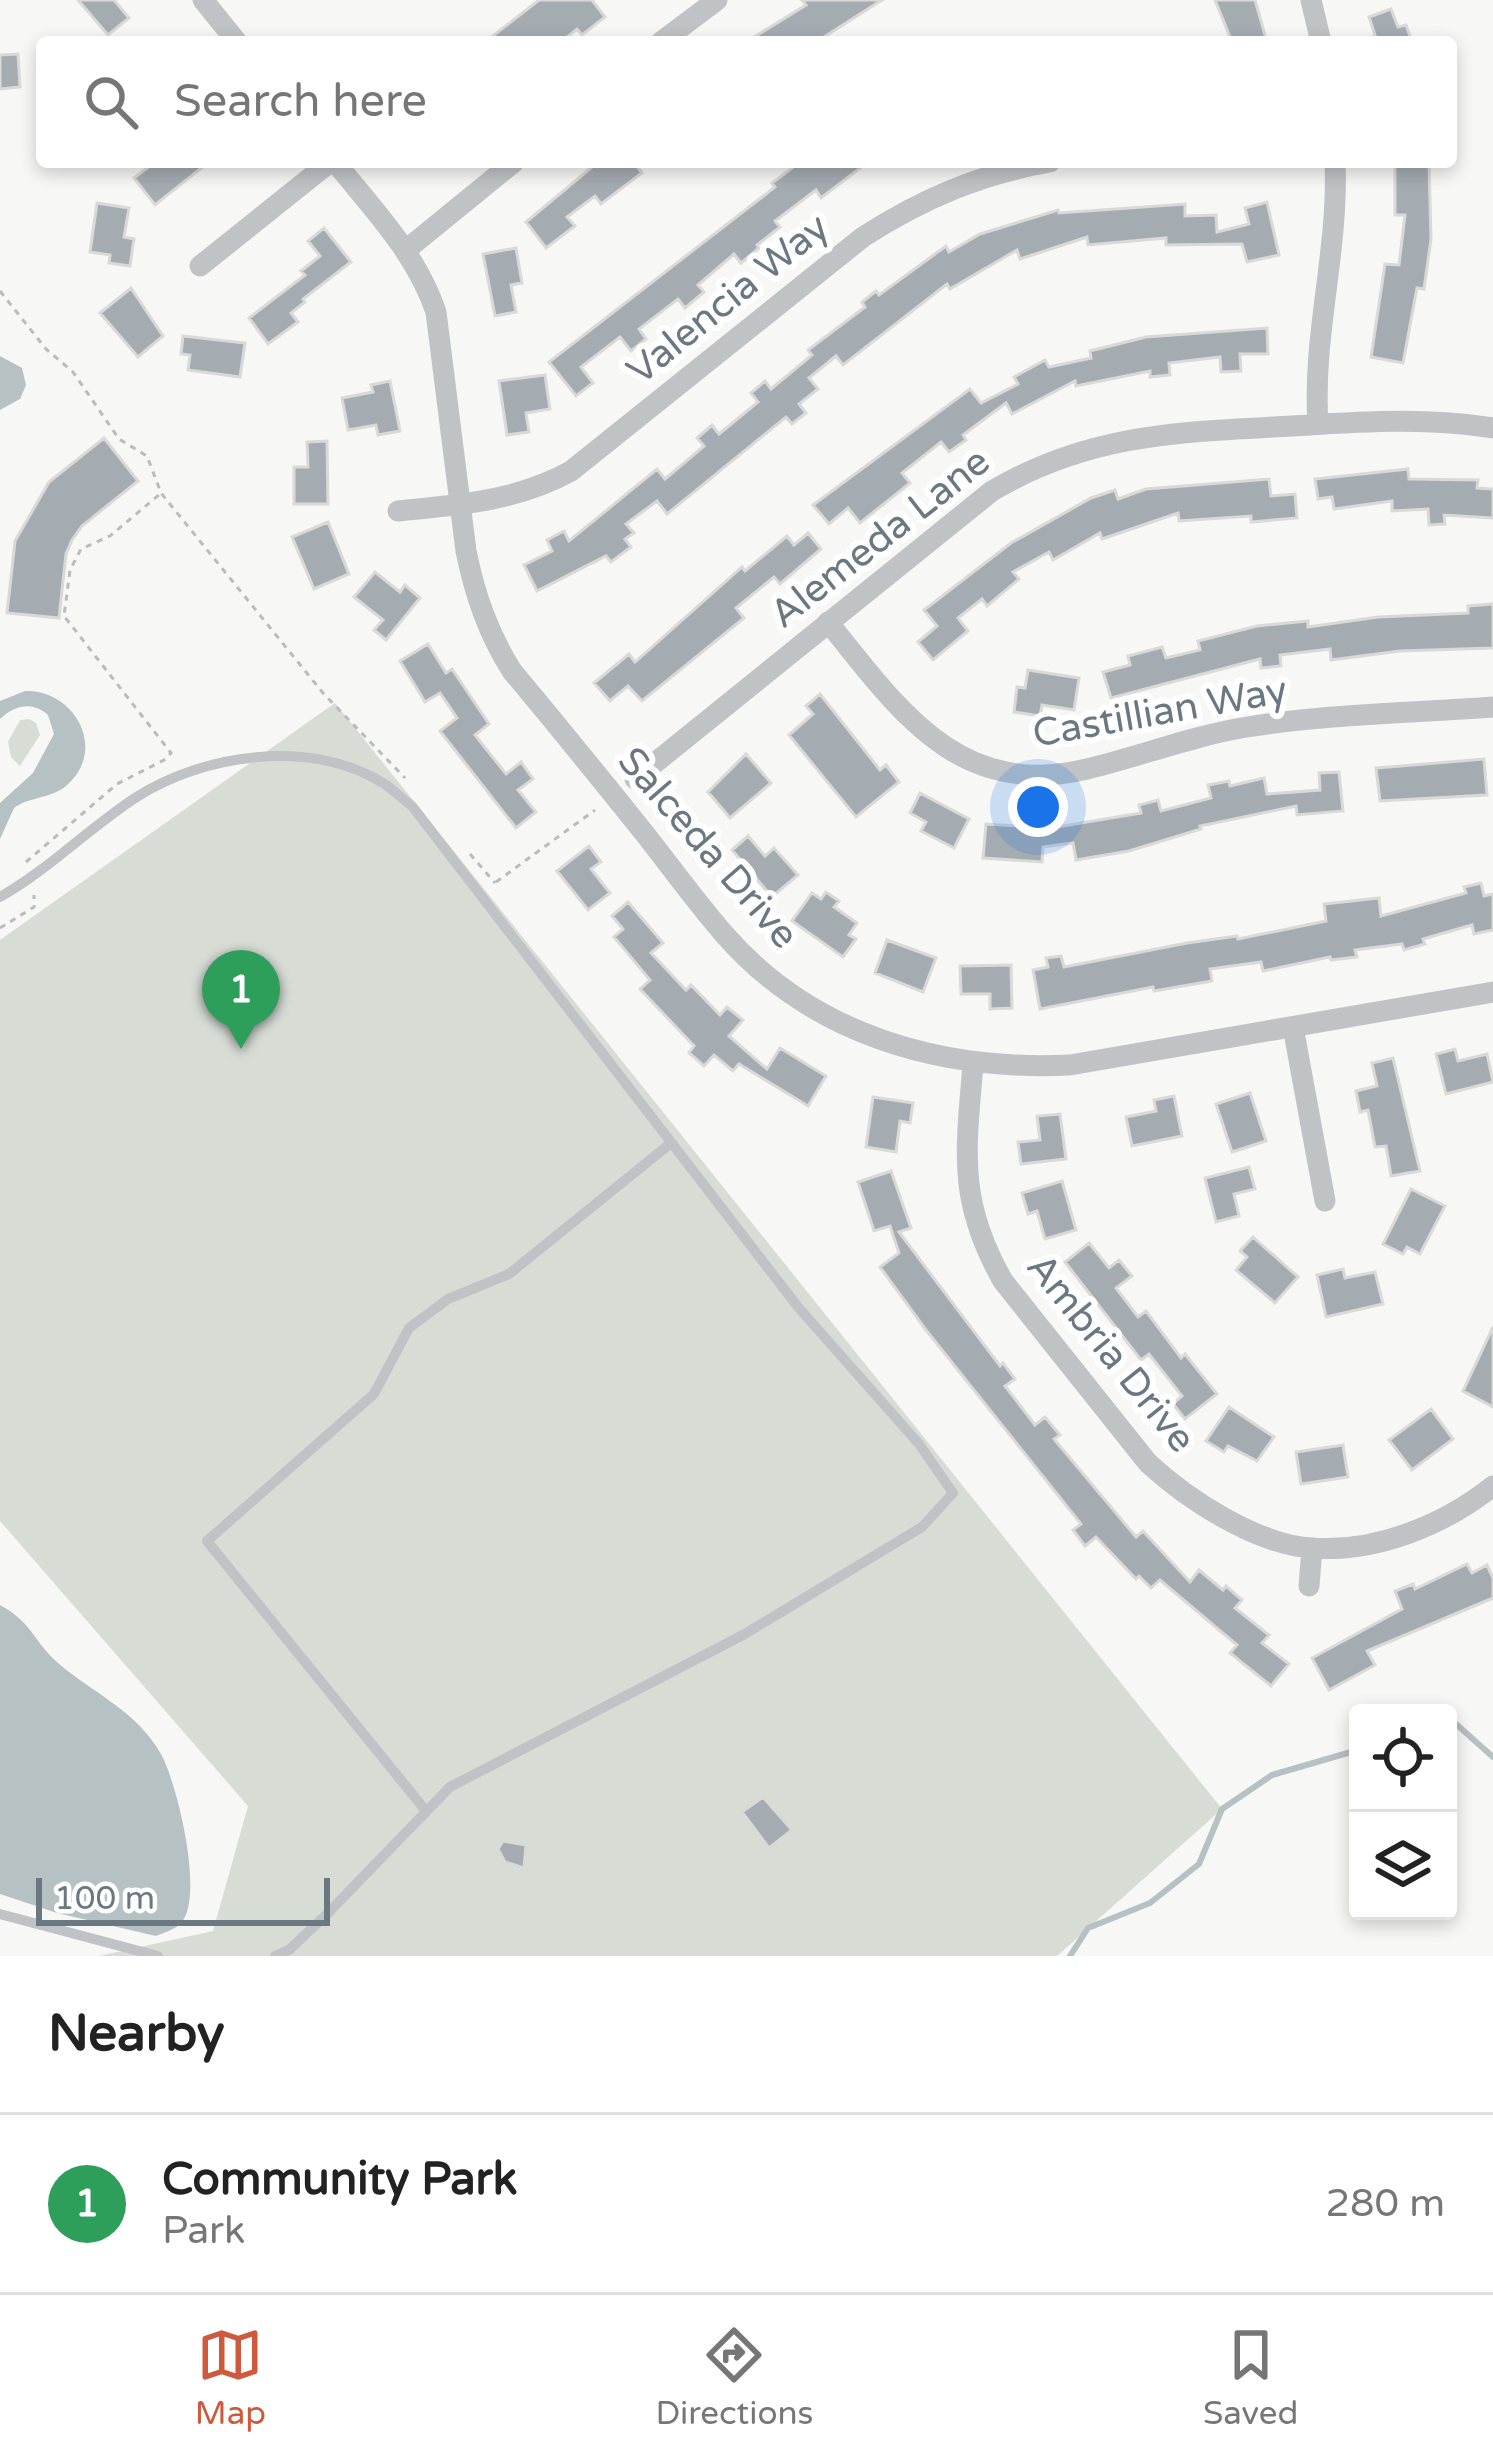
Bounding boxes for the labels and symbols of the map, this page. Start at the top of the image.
street label: Valencia Way [618,204,838,394]
street label: Alemeda Lane [761,438,999,638]
street label: Castillian Way [1029,666,1291,758]
street label: Salceda Drive [608,738,808,958]
your location [1008,777,1068,837]
pin: 1 [202,950,280,1049]
street label: Ambria Drive [1017,1244,1205,1462]
scale bar [36,1872,330,1925]

